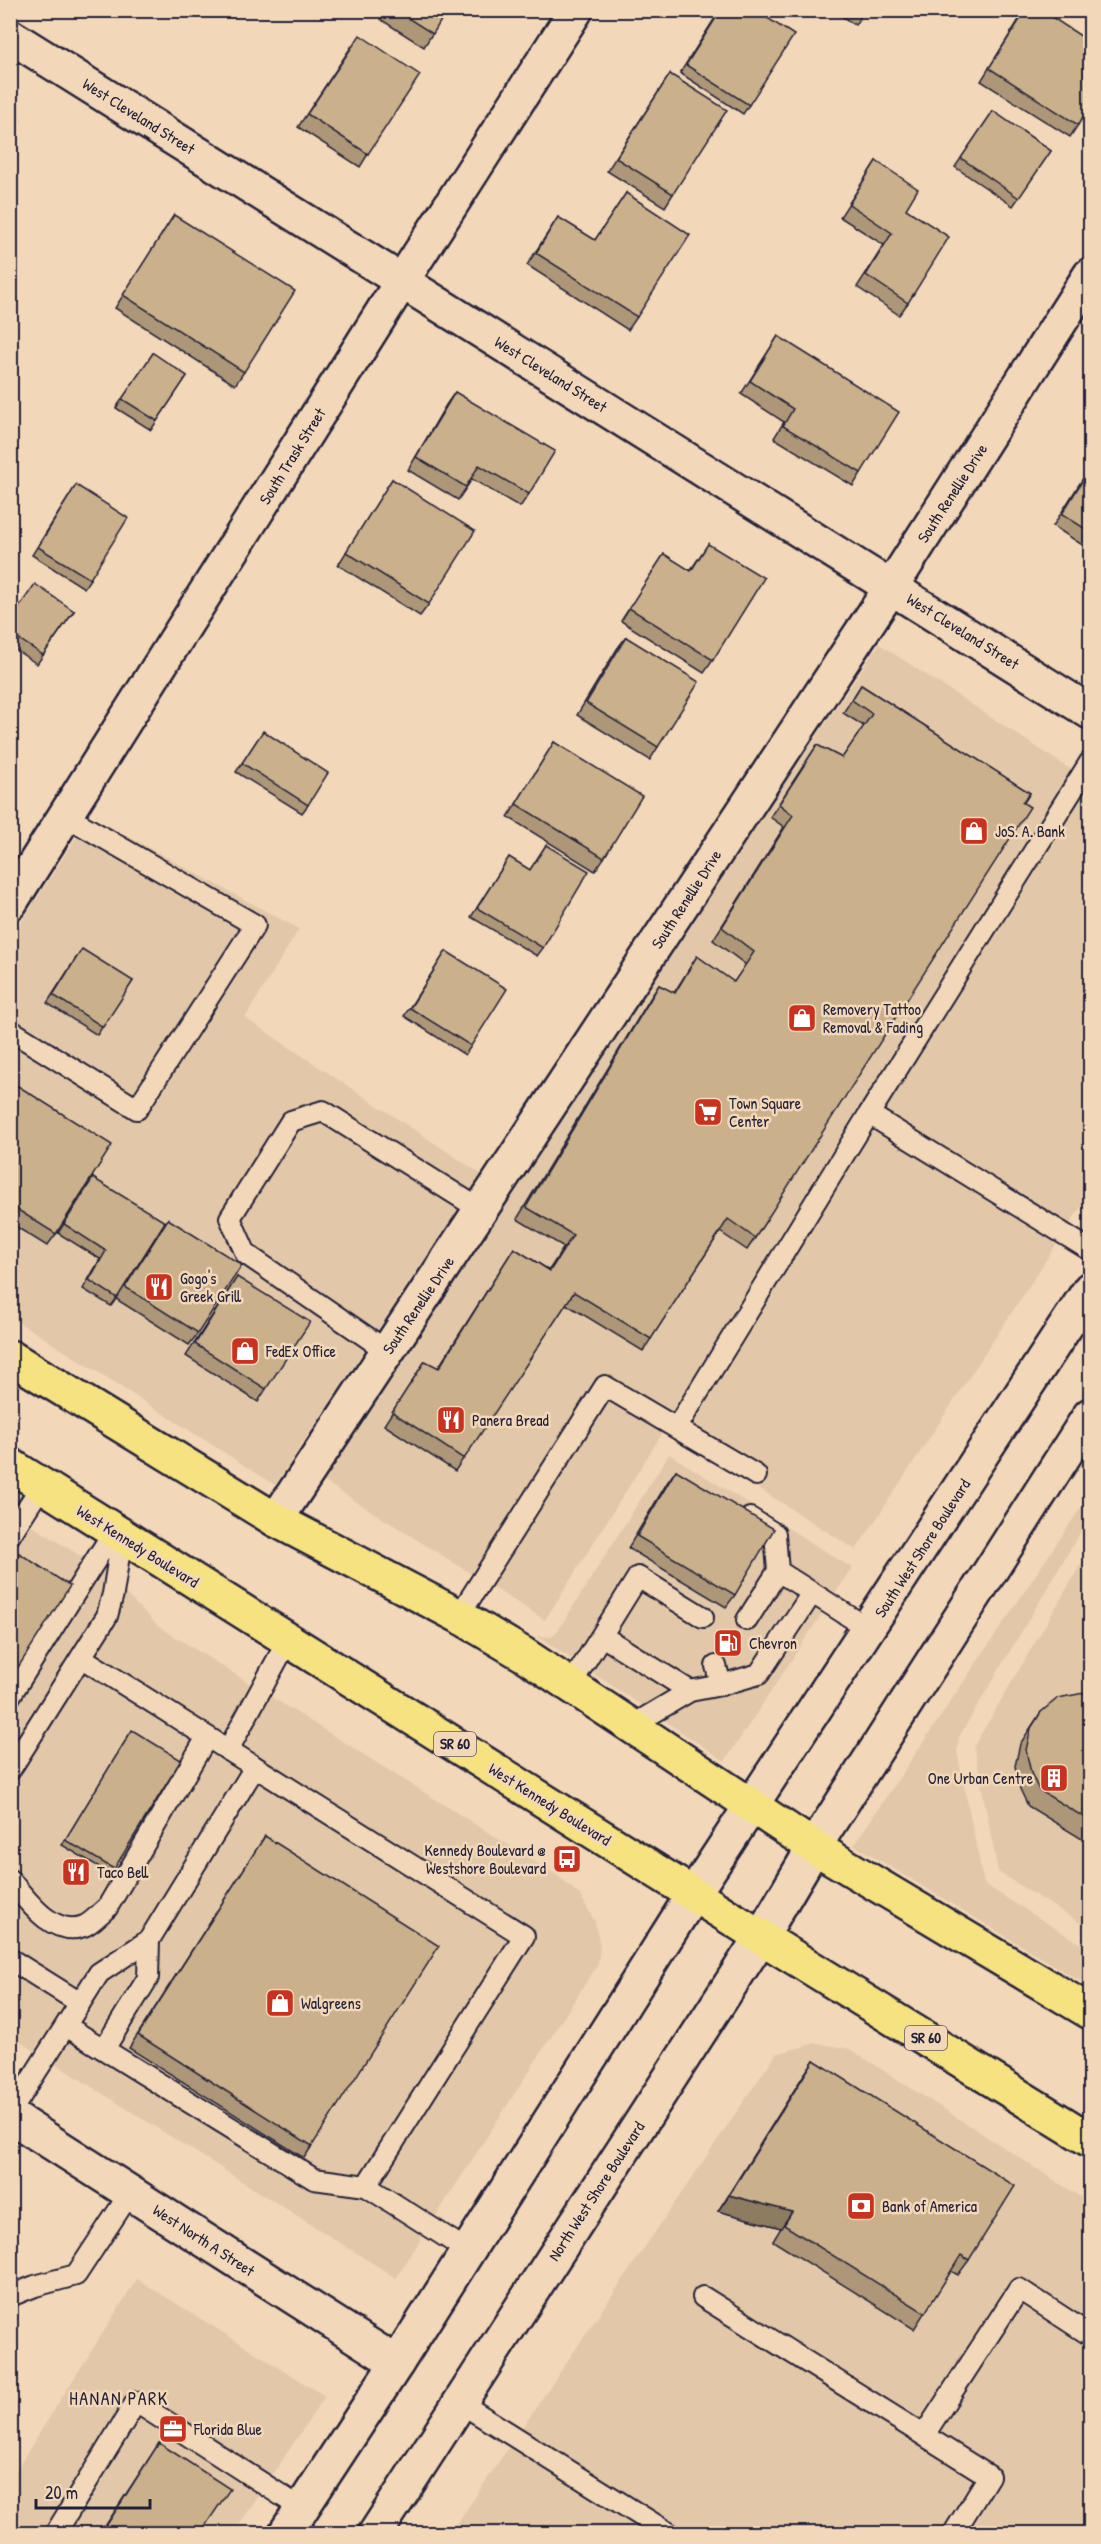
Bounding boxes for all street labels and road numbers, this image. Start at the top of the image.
street label: West Cleveland Street [79,73,200,160]
street label: West Cleveland Street [491,331,612,418]
street label: South Trask Street [254,403,331,508]
street label: South Renellie Drive [912,439,993,547]
street label: West Cleveland Street [903,588,1024,675]
street label: South Renellie Drive [646,845,727,953]
street label: South Renellie Drive [377,1251,459,1358]
street label: South West Shore Boulevard [869,1474,975,1622]
street label: West Kennedy Boulevard [73,1499,203,1593]
road number: SR 60 [434,1732,476,1756]
street label: West Kennedy Boulevard [485,1757,615,1851]
road number: SR 60 [905,2026,947,2050]
street label: North West Shore Boulevard [543,2117,649,2265]
street label: West North A Street [149,2199,260,2281]

